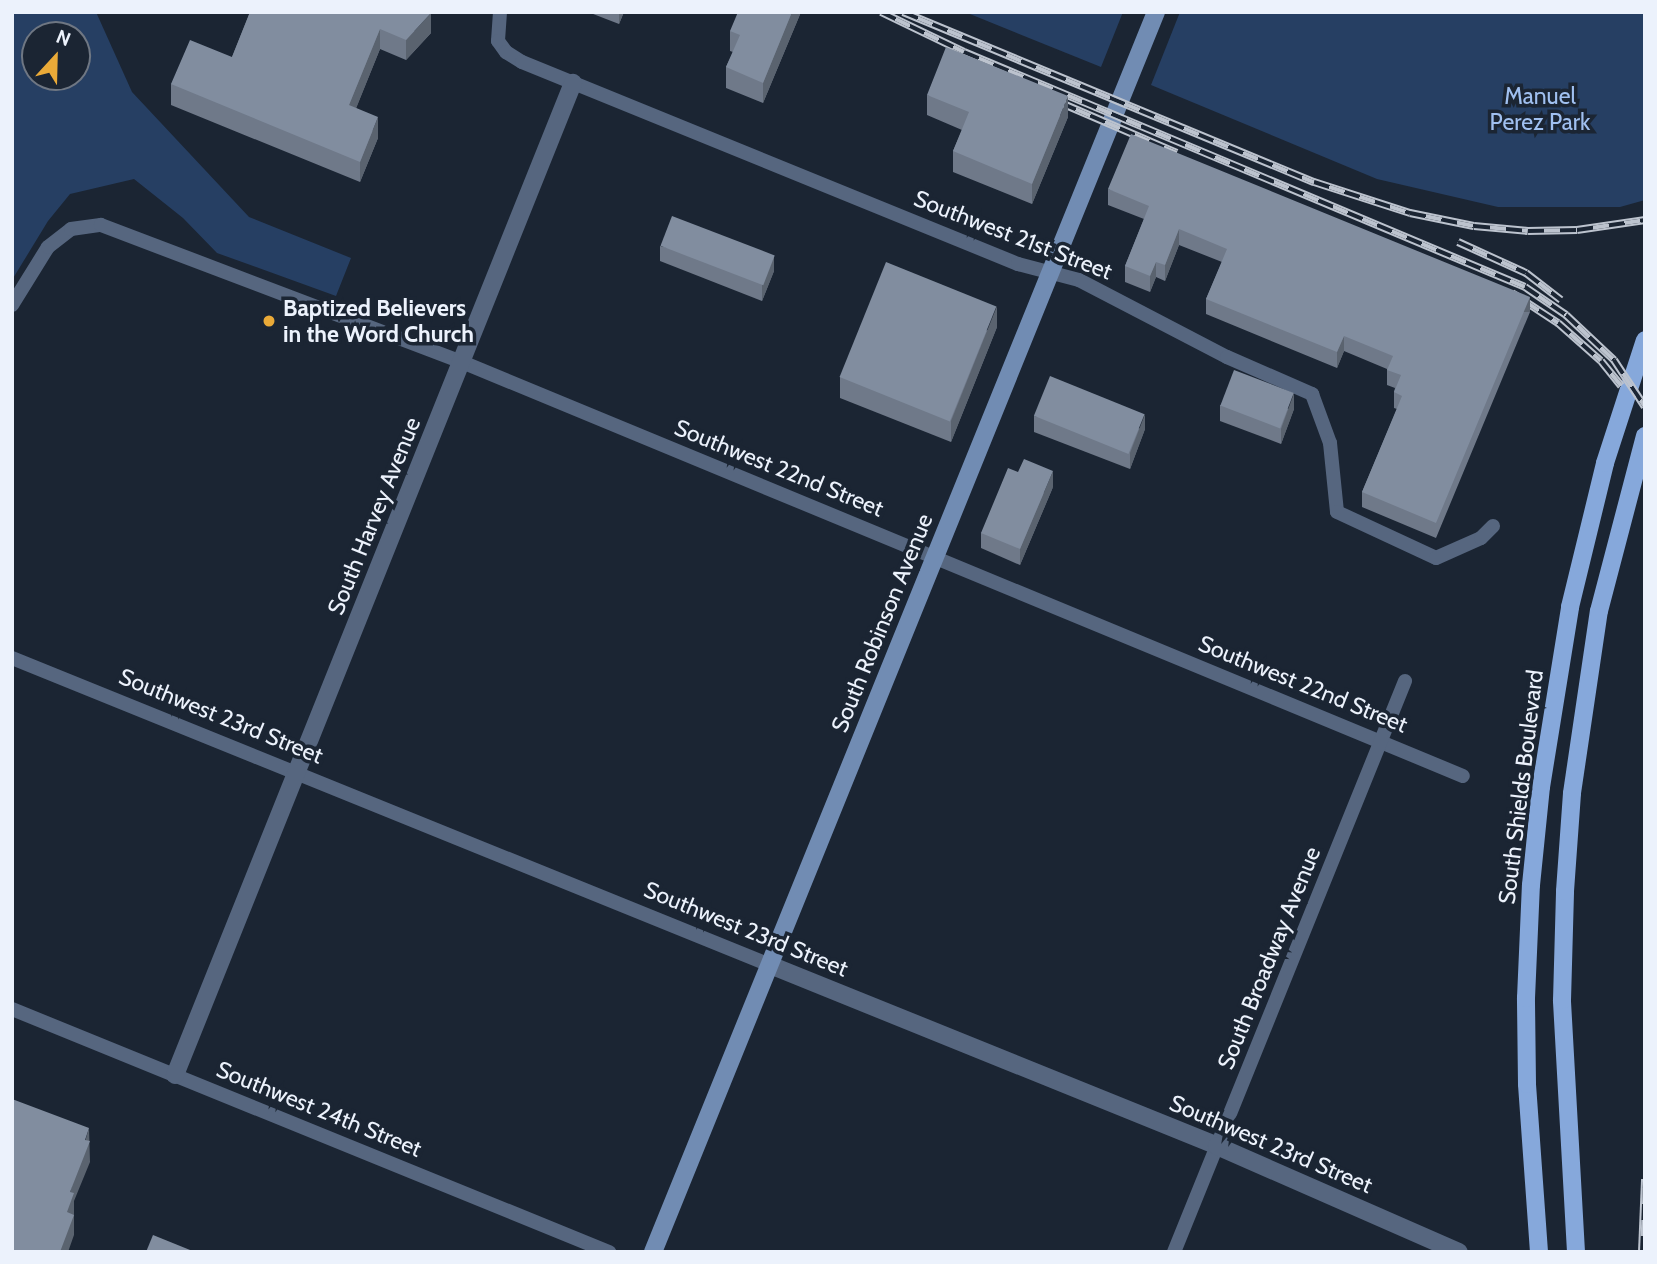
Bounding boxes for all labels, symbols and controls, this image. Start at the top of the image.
north arrow [21,21,91,91]
text: N [53,25,74,51]
park label: Manuel Perez Park [1490,82,1590,136]
street label: Southwest 21st Street [910,184,1116,286]
place label: Baptized Believers in the Word Church [283,294,474,348]
marker: Baptized Believers in the Word Church [261,313,277,329]
street label: South Harvey Avenue [322,413,426,619]
street label: Southwest 22nd Street [670,413,888,523]
street label: South Robinson Avenue [826,510,938,736]
street label: Southwest 22nd Street [1194,629,1412,739]
street label: Southwest 23rd Street [115,662,327,770]
street label: South Shields Boulevard [1493,668,1549,906]
street label: South Broadway Avenue [1212,843,1326,1073]
street label: Southwest 23rd Street [640,875,852,983]
street label: Southwest 24th Street [212,1055,426,1163]
street label: Southwest 23rd Street [1166,1089,1376,1199]

